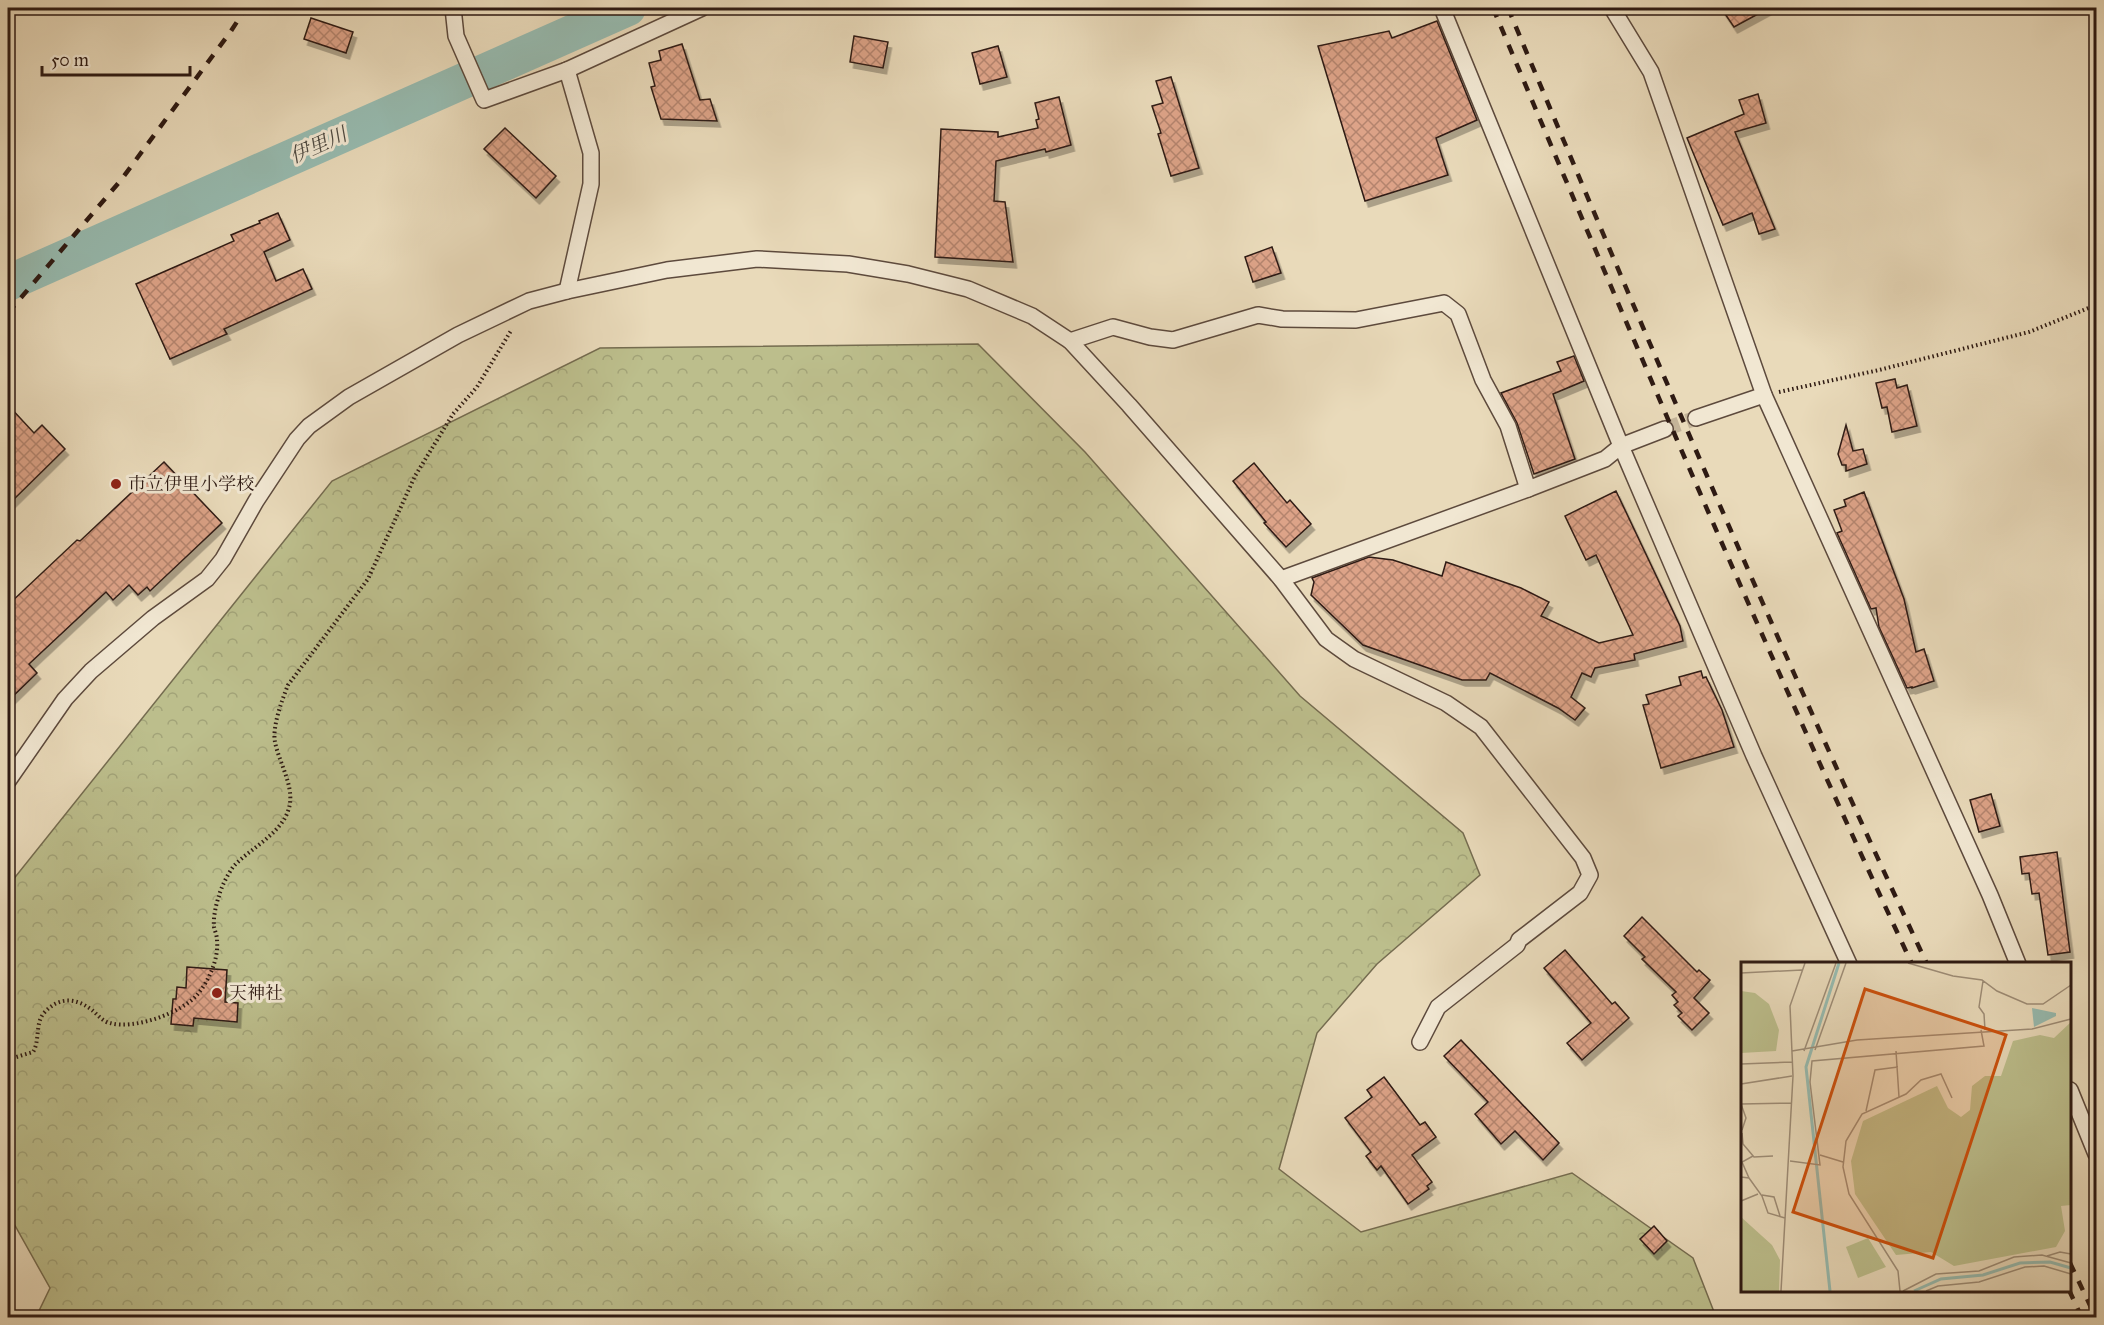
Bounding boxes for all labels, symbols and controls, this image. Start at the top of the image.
scale bar [42,39,190,77]
text: 50 m [51,49,89,71]
water label: 伊里川 [286,121,352,168]
place label: 市立伊里小学校 [128,473,254,495]
marker: 市立伊里小学校 [109,477,123,491]
inset map [1741,962,2071,1292]
place label: 天神社 [229,982,283,1004]
marker: 天神社 [210,986,224,1000]

